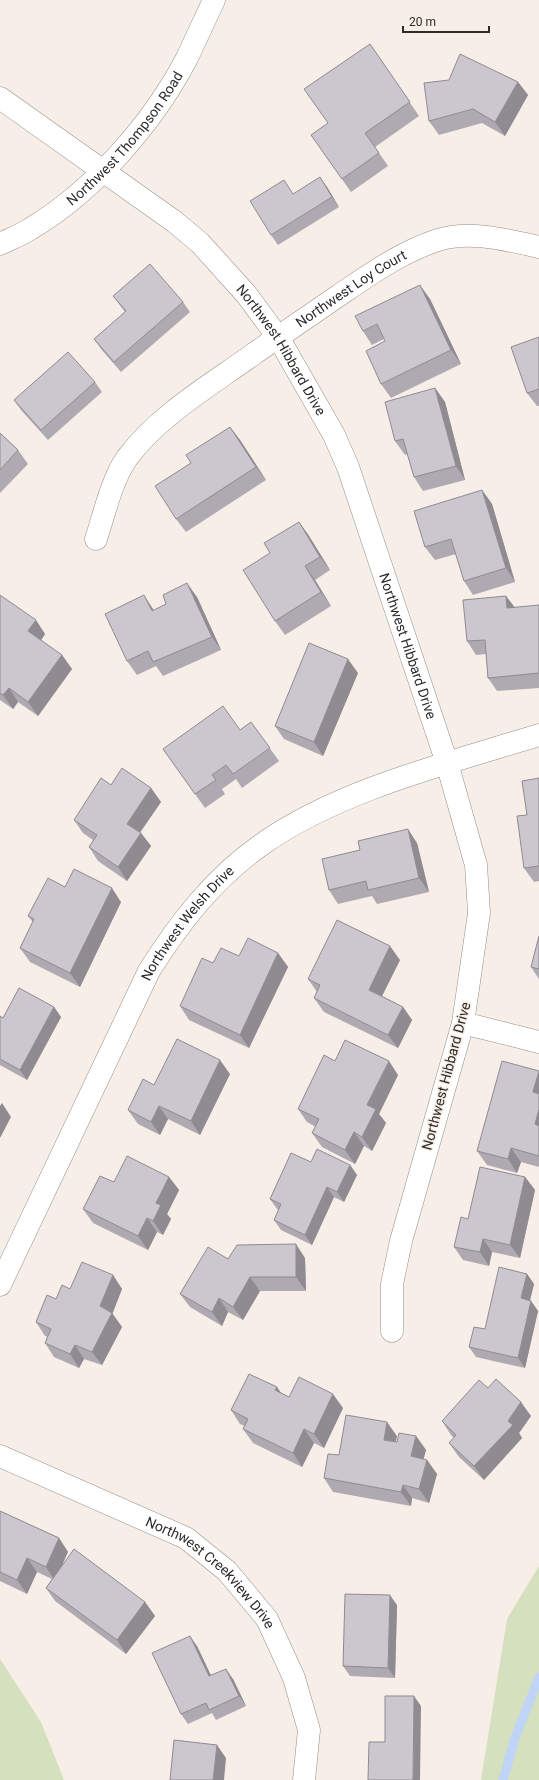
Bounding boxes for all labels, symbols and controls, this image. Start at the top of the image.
scale bar [403,8,489,34]
text: 20 m [409,15,436,29]
street label: Northwest Thompson Road [63,69,186,209]
street label: Northwest Loy Court [293,247,409,331]
street label: Northwest Hibbard Drive [233,281,329,418]
street label: Northwest Hibbard Drive [376,571,440,721]
street label: Northwest Welsh Drive [138,862,237,983]
street label: Northwest Hibbard Drive [419,1000,473,1152]
street label: Northwest Creekview Drive [143,1513,278,1631]

